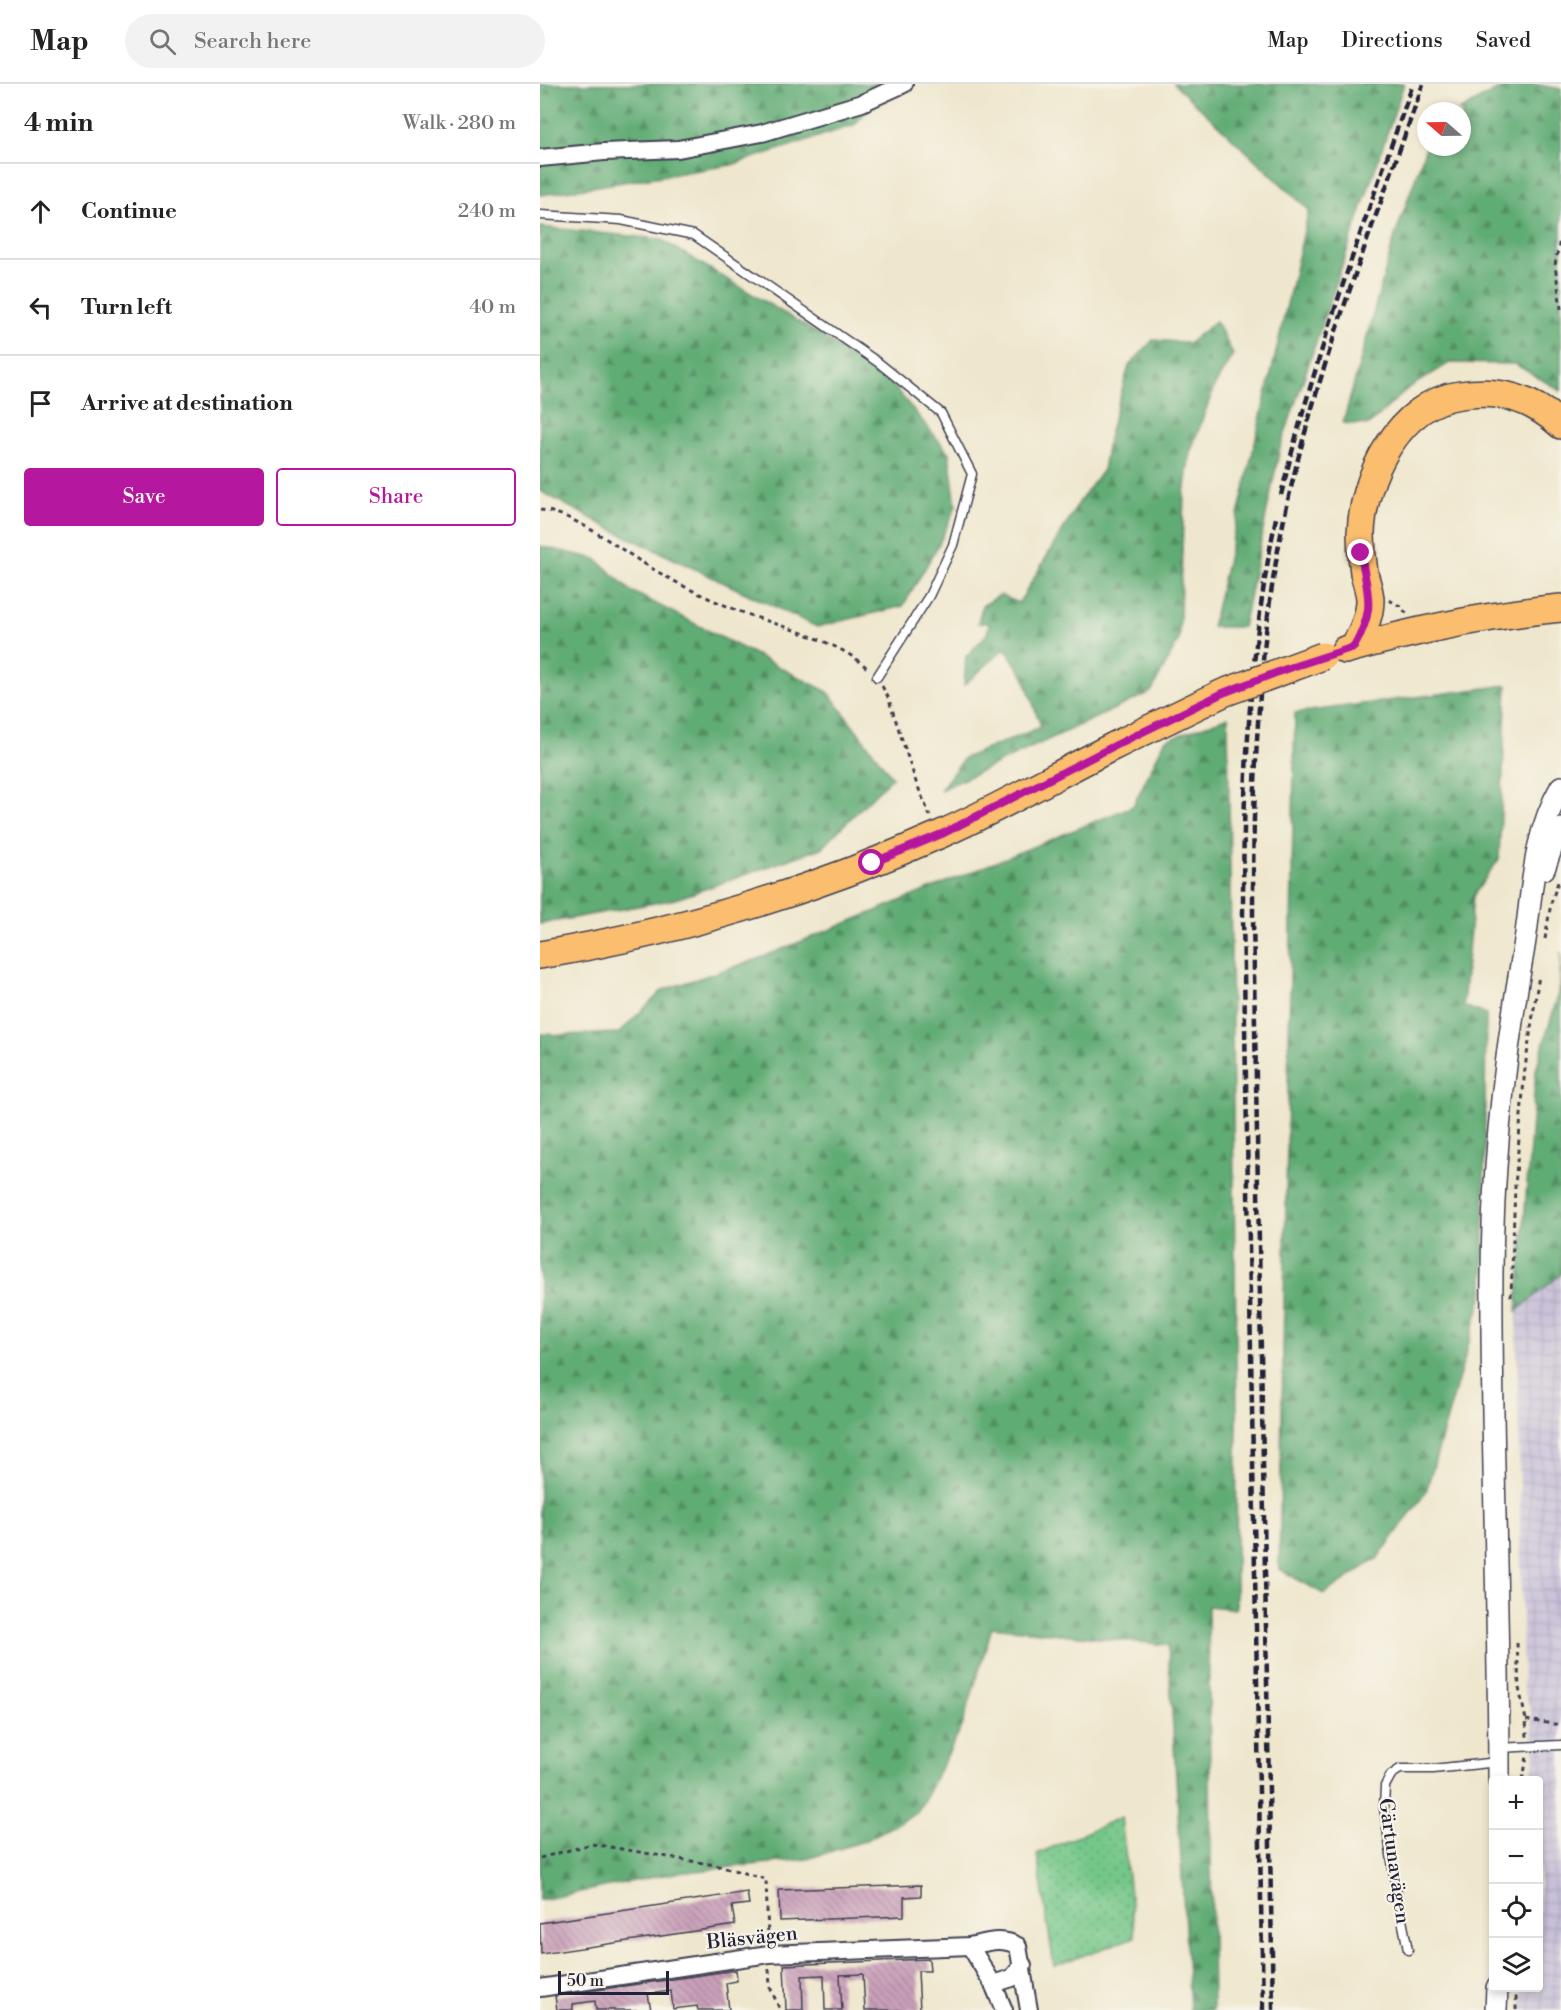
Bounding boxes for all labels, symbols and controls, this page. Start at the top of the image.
search box [125,14,545,68]
text: Map [30,24,89,59]
icon: search [146,25,179,58]
text: Search here [194,28,311,55]
text: Map [1267,28,1309,54]
text: Directions [1342,28,1443,54]
text: Saved [1476,28,1531,54]
north arrow [1417,102,1471,156]
text: 4 min [24,107,94,139]
text: Walk · 280 m [403,111,516,136]
icon: ahead [24,195,57,228]
text: Continue [81,198,177,225]
text: 240 m [458,199,516,224]
icon: left [24,291,57,324]
text: Turn left [81,294,172,321]
text: 40 m [469,295,516,320]
icon: arrive [24,387,57,420]
text: Arrive at destination [81,390,293,417]
button: Save [24,468,264,526]
button: Share [276,468,516,526]
route end [1347,539,1373,565]
route start [858,849,884,875]
map controls [1489,1776,1543,1992]
button: + [1489,1776,1543,1830]
street label: Gärtunavägen [1372,1797,1415,1926]
button: − [1489,1830,1543,1884]
button: locate [1489,1884,1543,1938]
street label: Bläsvägen [704,1921,799,1956]
button: layers [1489,1938,1543,1992]
scale bar [558,1968,669,1996]
text: 50 m [567,1971,604,1991]

